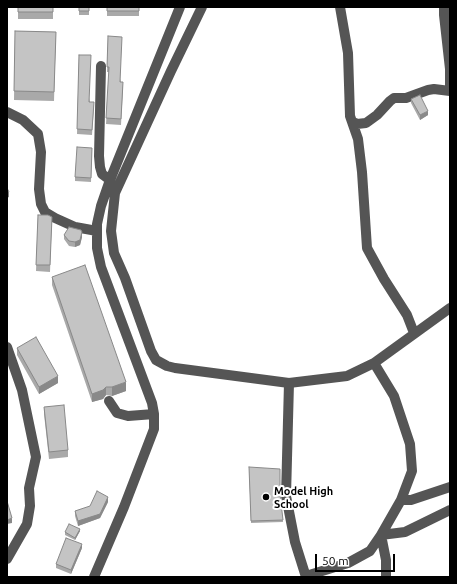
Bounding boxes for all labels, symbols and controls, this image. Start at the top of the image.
place label: Model High School [274,484,333,510]
marker: Model High School [261,492,271,502]
scale bar [317,546,397,572]
text: 50 m [322,554,349,567]

